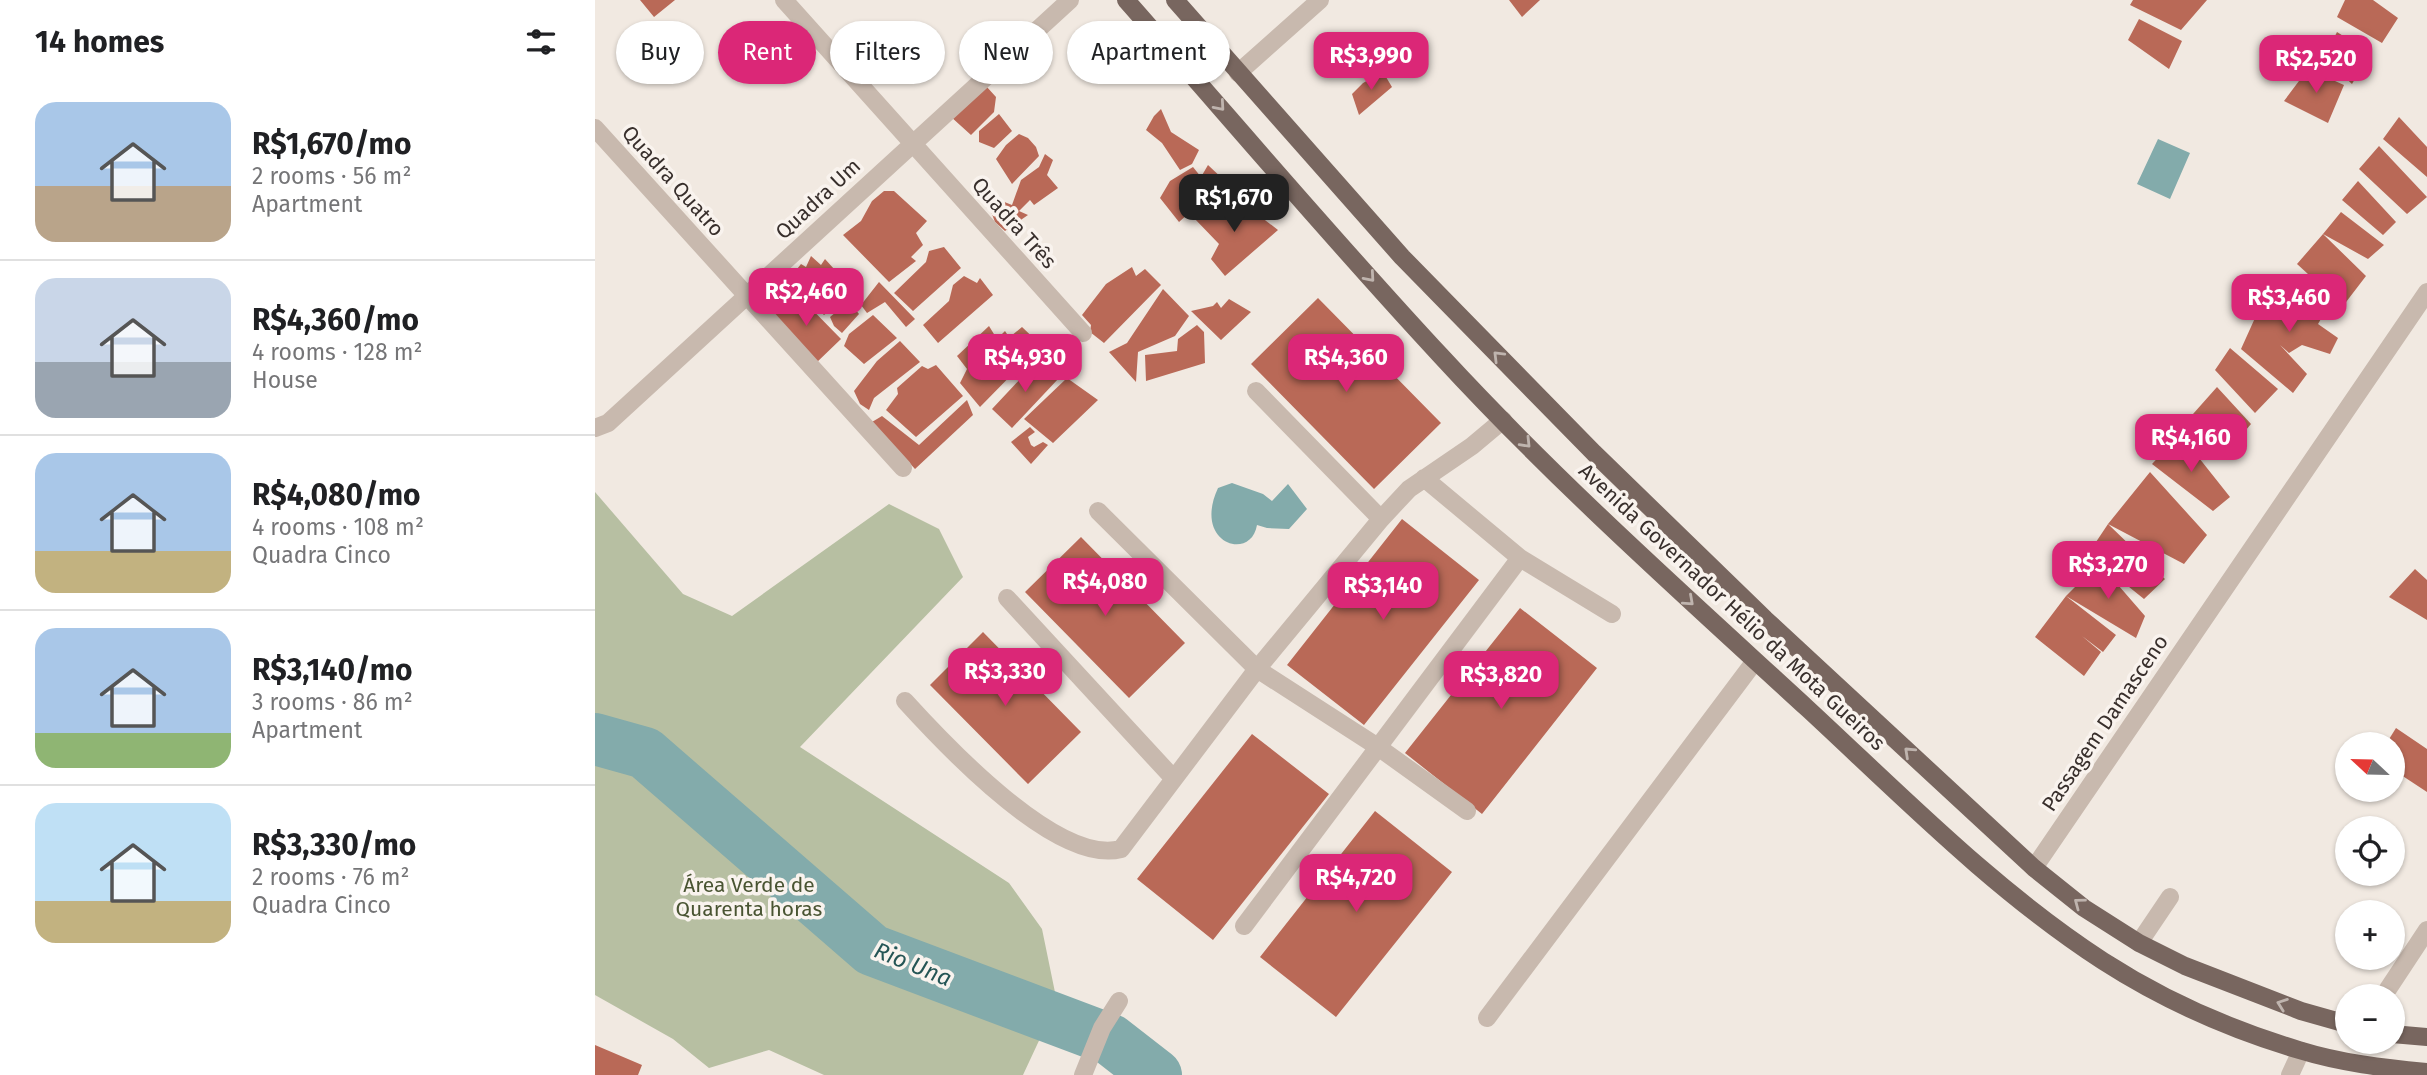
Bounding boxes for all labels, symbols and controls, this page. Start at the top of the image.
chip: Buy [616,21,704,84]
chip: Rent [718,21,816,84]
chip: Filters [830,21,945,84]
chip: New [959,21,1053,84]
chip: Apartment [1067,21,1230,84]
icon: filters [522,23,560,61]
text: 14 homes [35,24,164,60]
pin: R$3,990 [1306,32,1436,92]
pin: R$2,520 [2251,36,2381,95]
text: R$3,990 [1330,41,1412,69]
text: R$2,520 [2275,44,2357,72]
one-way arrow [1212,98,1224,111]
street label: Quadra Quatro [616,120,730,242]
text: R$1,670/mo [252,126,411,162]
icon: home [91,130,175,214]
street label: Quadra Um [770,153,866,245]
text: 2 rooms · 56 m² [252,162,411,190]
street label: Quadra Três [966,172,1062,274]
pin: R$1,670 [1169,174,1299,234]
text: R$1,670 [1195,183,1273,211]
text: Apartment [252,190,362,218]
pin: R$2,460 [741,268,871,328]
one-way arrow [1362,269,1374,282]
pin: R$3,460 [2224,274,2354,334]
text: R$2,460 [765,277,847,305]
text: R$3,460 [2247,283,2331,311]
text: R$4,360/mo [252,302,419,338]
icon: home [91,306,175,390]
pin: R$4,930 [960,334,1090,394]
pin: R$4,360 [1281,334,1411,394]
text: 4 rooms · 128 m² [252,338,422,366]
text: R$4,930 [984,343,1066,371]
text: R$4,360 [1304,343,1388,371]
one-way arrow [1494,352,1507,365]
text: House [252,366,318,394]
pin: R$4,160 [2126,414,2256,474]
text: R$4,160 [2151,423,2231,451]
one-way arrow [1517,435,1530,448]
street label: Avenida Governador Hélio da Mota Gueiros [1573,458,1891,756]
text: R$4,080/mo [252,477,421,513]
icon: home [91,481,175,565]
text: 4 rooms · 108 m² [252,513,424,541]
text: Quadra Cinco [252,541,391,569]
pin: R$3,270 [2043,542,2173,601]
text: R$3,270 [2068,550,2148,578]
pin: R$4,080 [1040,558,1170,618]
pin: R$3,140 [1318,562,1448,622]
text: R$4,080 [1062,567,1148,595]
text: R$3,140 [1344,571,1422,599]
one-way arrow [1681,592,1694,605]
street label: Passagem Damasceno [2036,630,2174,816]
pin: R$3,330 [940,648,1070,708]
text: R$3,140/mo [252,652,413,688]
pin: R$3,820 [1436,652,1566,711]
icon: home [91,656,175,740]
text: R$3,330 [964,657,1046,685]
text: R$3,820 [1460,660,1542,688]
text: 3 rooms · 86 m² [252,688,413,716]
text: Apartment [252,716,362,744]
north arrow [2335,732,2405,802]
map controls [2335,732,2405,1054]
one-way arrow [1904,748,1917,760]
button: locate [2335,816,2405,886]
text: R$3,330/mo [252,827,416,863]
icon: home [91,831,175,915]
pin: R$4,720 [1291,855,1421,914]
text: 2 rooms · 76 m² [252,863,410,891]
text: R$4,720 [1315,863,1397,891]
park label: Área Verde de Quarenta horas [676,872,823,922]
text: Quadra Cinco [252,891,391,919]
one-way arrow [2074,899,2086,912]
button: + [2335,900,2405,970]
water label: Rio Una [870,936,956,992]
button: − [2335,984,2405,1054]
one-way arrow [2276,998,2288,1012]

